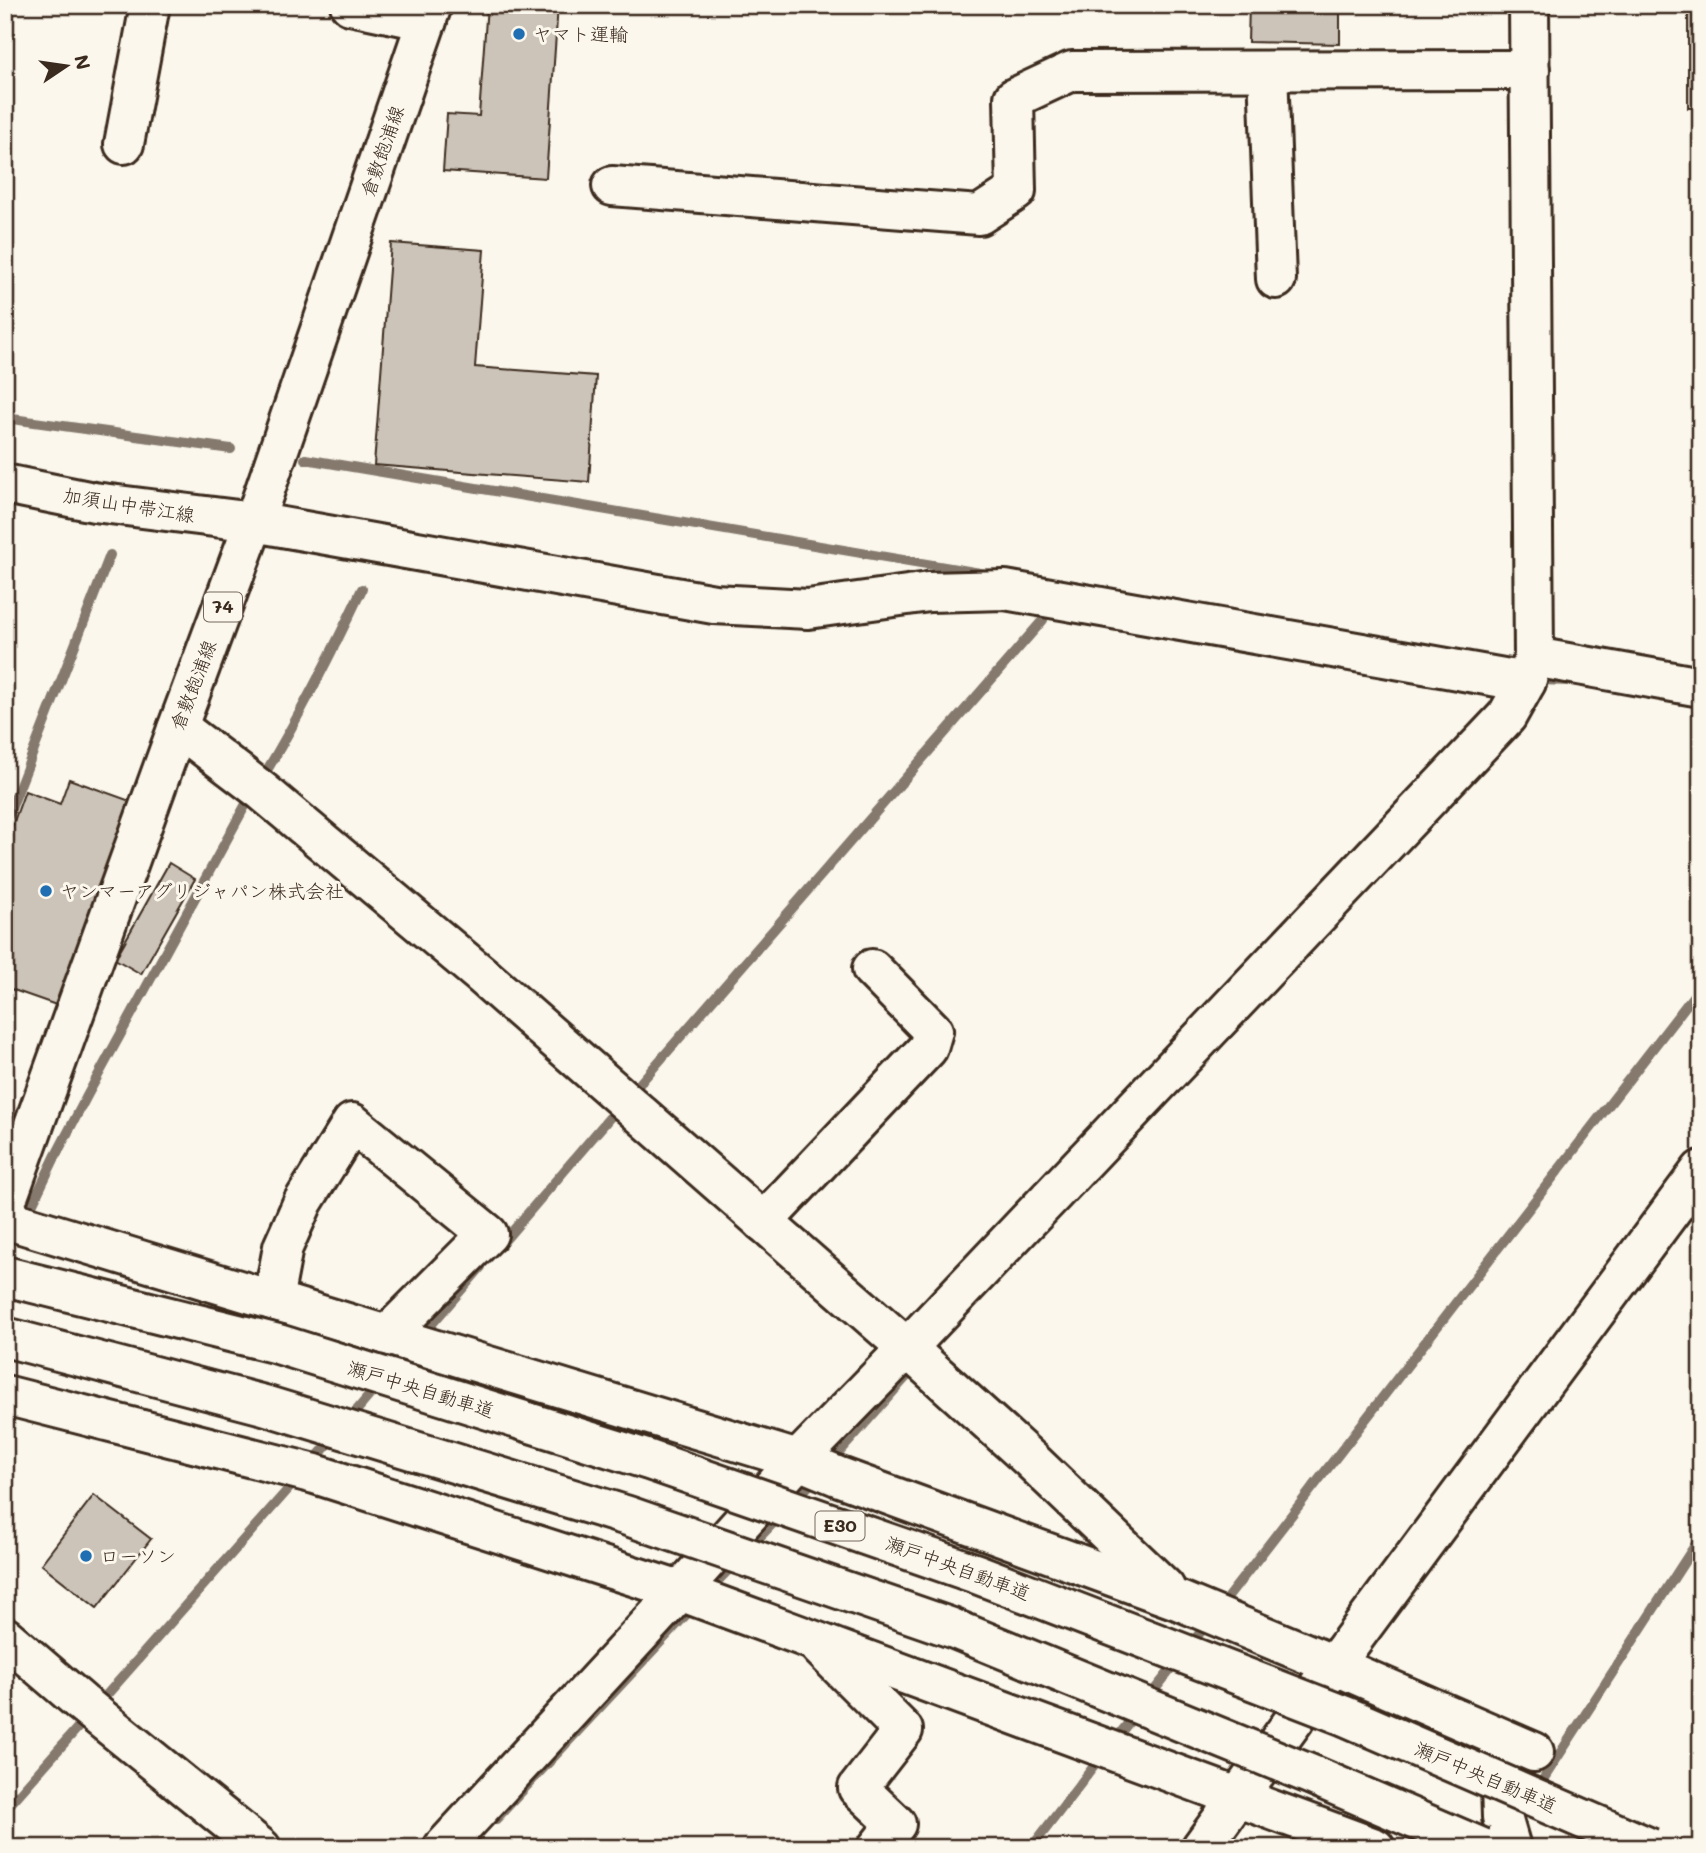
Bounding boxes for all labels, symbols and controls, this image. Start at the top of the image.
place label: ヤマト運輸 [533,21,628,46]
marker: ヤマト運輸 [511,26,527,42]
north arrow [32,32,102,102]
text: N [69,52,97,72]
street label: 倉敷飽浦線 [354,102,409,200]
street label: 加須山中帯江線 [61,482,197,527]
road number: 74 [204,592,242,622]
street label: 倉敷飽浦線 [164,636,221,734]
place label: ヤンマーアグリジャパン株式会社 [60,878,344,903]
marker: ヤンマーアグリジャパン株式会社 [38,883,54,899]
street label: 瀬戸中央自動車道 [345,1354,497,1423]
road number: E30 [816,1512,864,1540]
street label: 瀬戸中央自動車道 [882,1530,1034,1605]
place label: ローソン [100,1543,176,1568]
marker: ローソン [78,1548,94,1564]
street label: 瀬戸中央自動車道 [1411,1735,1561,1818]

